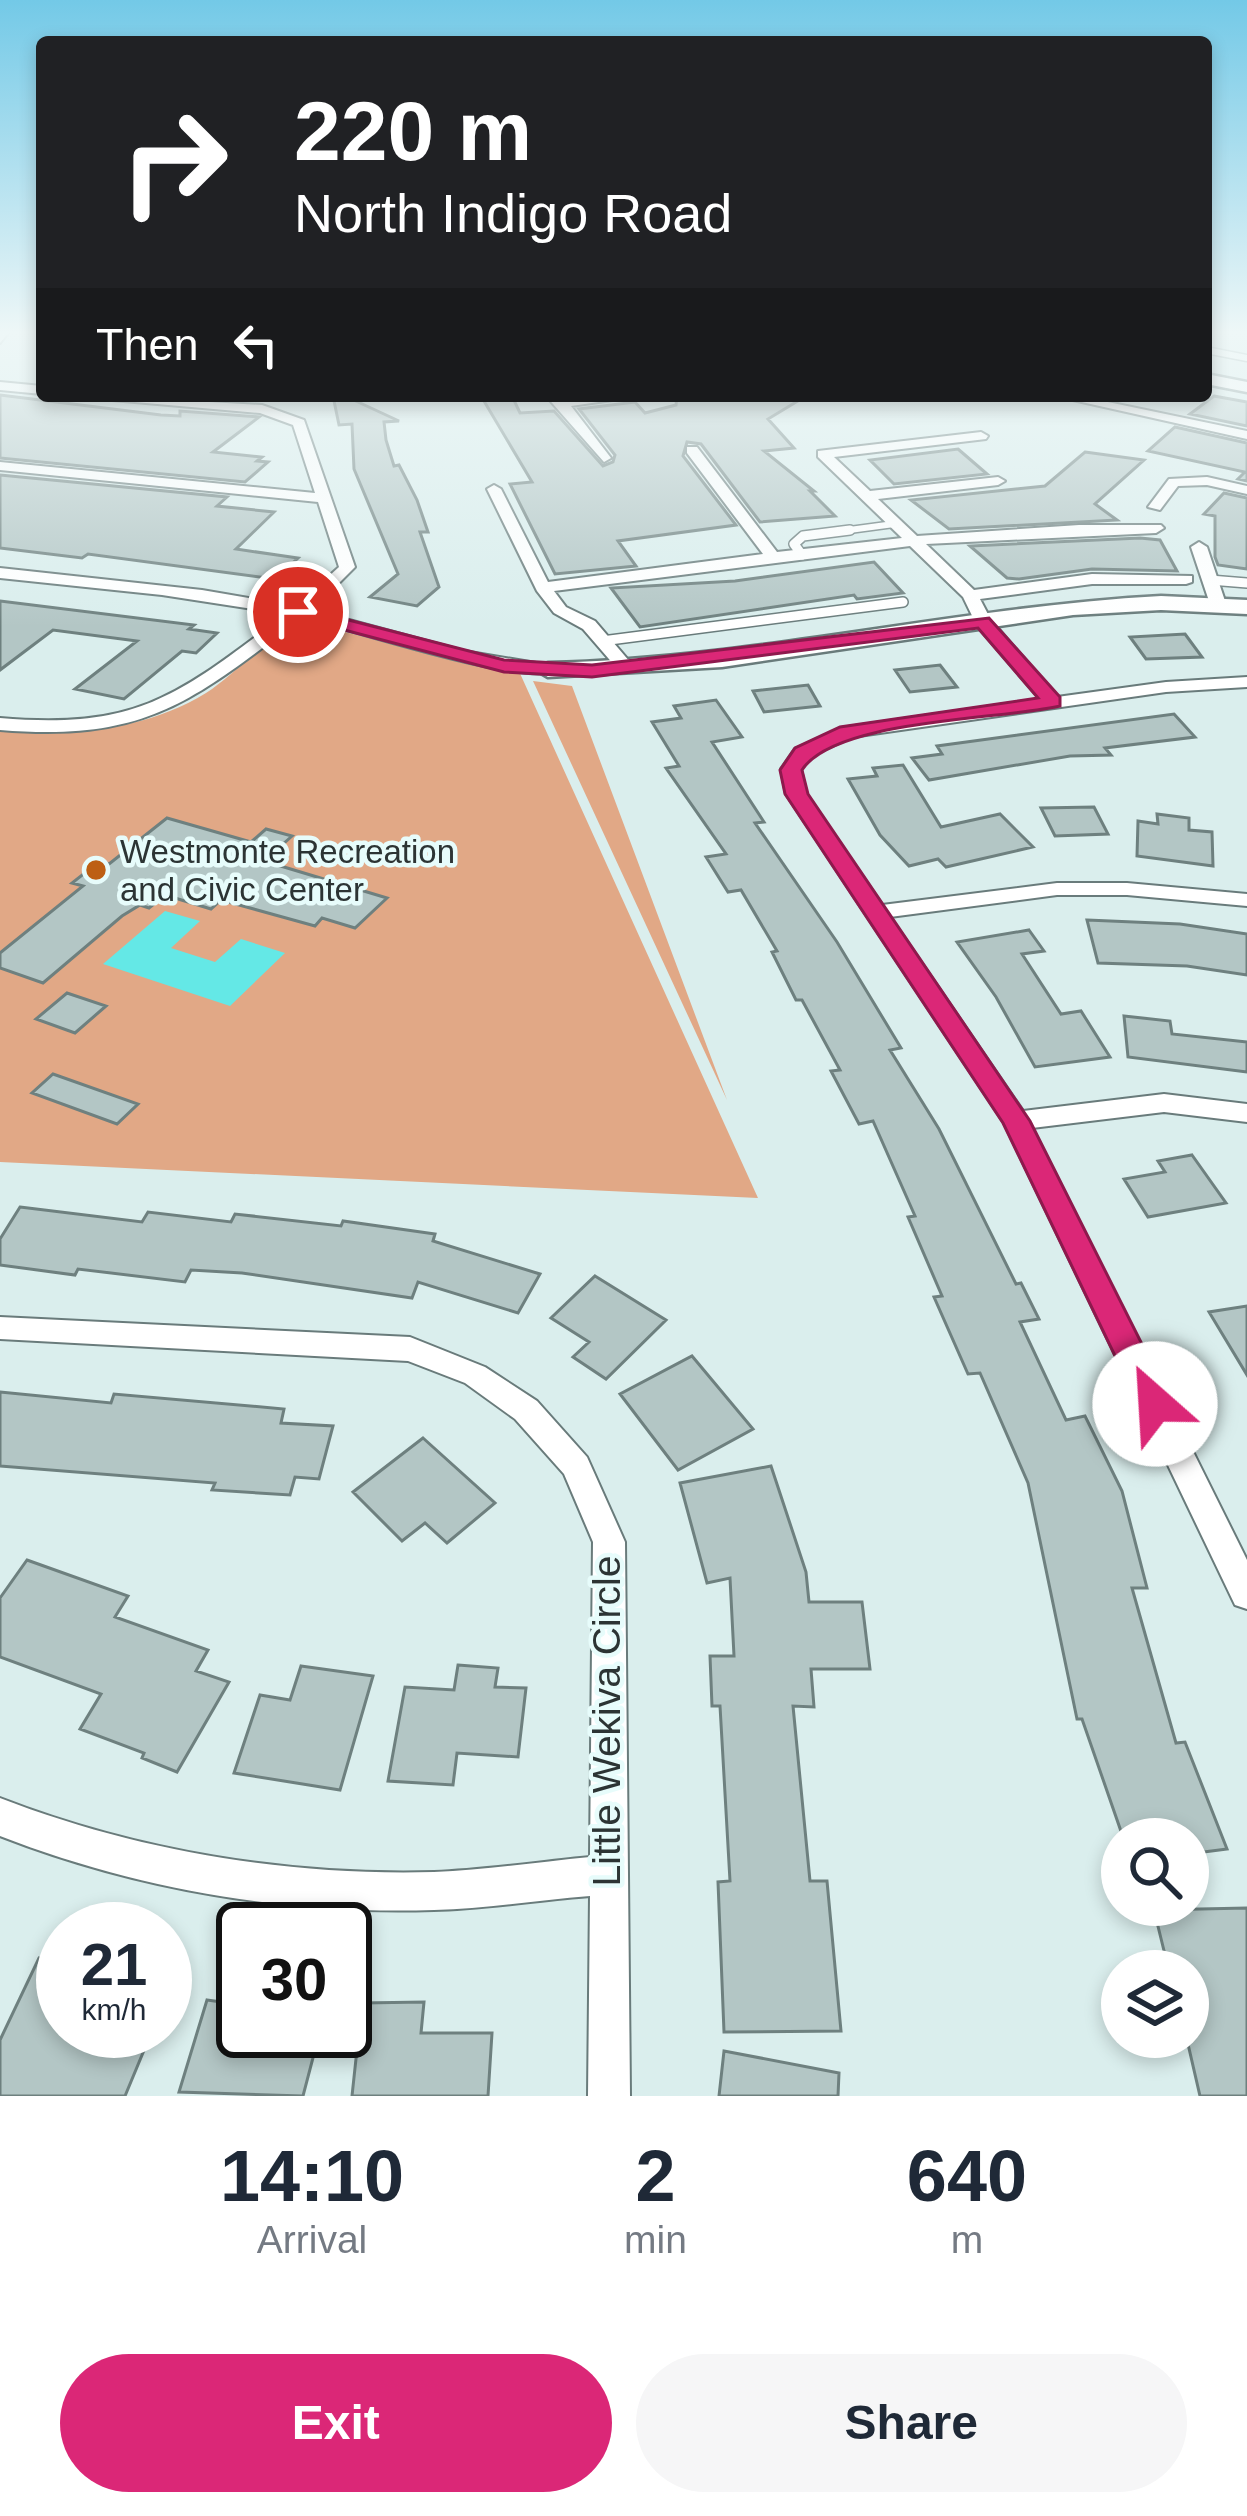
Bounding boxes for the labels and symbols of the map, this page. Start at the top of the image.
pin [247,561,349,663]
place label: Westmonte Recreation and Civic Center [120,833,455,908]
marker: Westmonte Recreation and Civic Center [83,857,109,883]
position arrow [1092,1341,1218,1467]
street label: Little Wekiva Circle [585,1556,628,1886]
speed limit sign: 30 [216,1902,372,2058]

